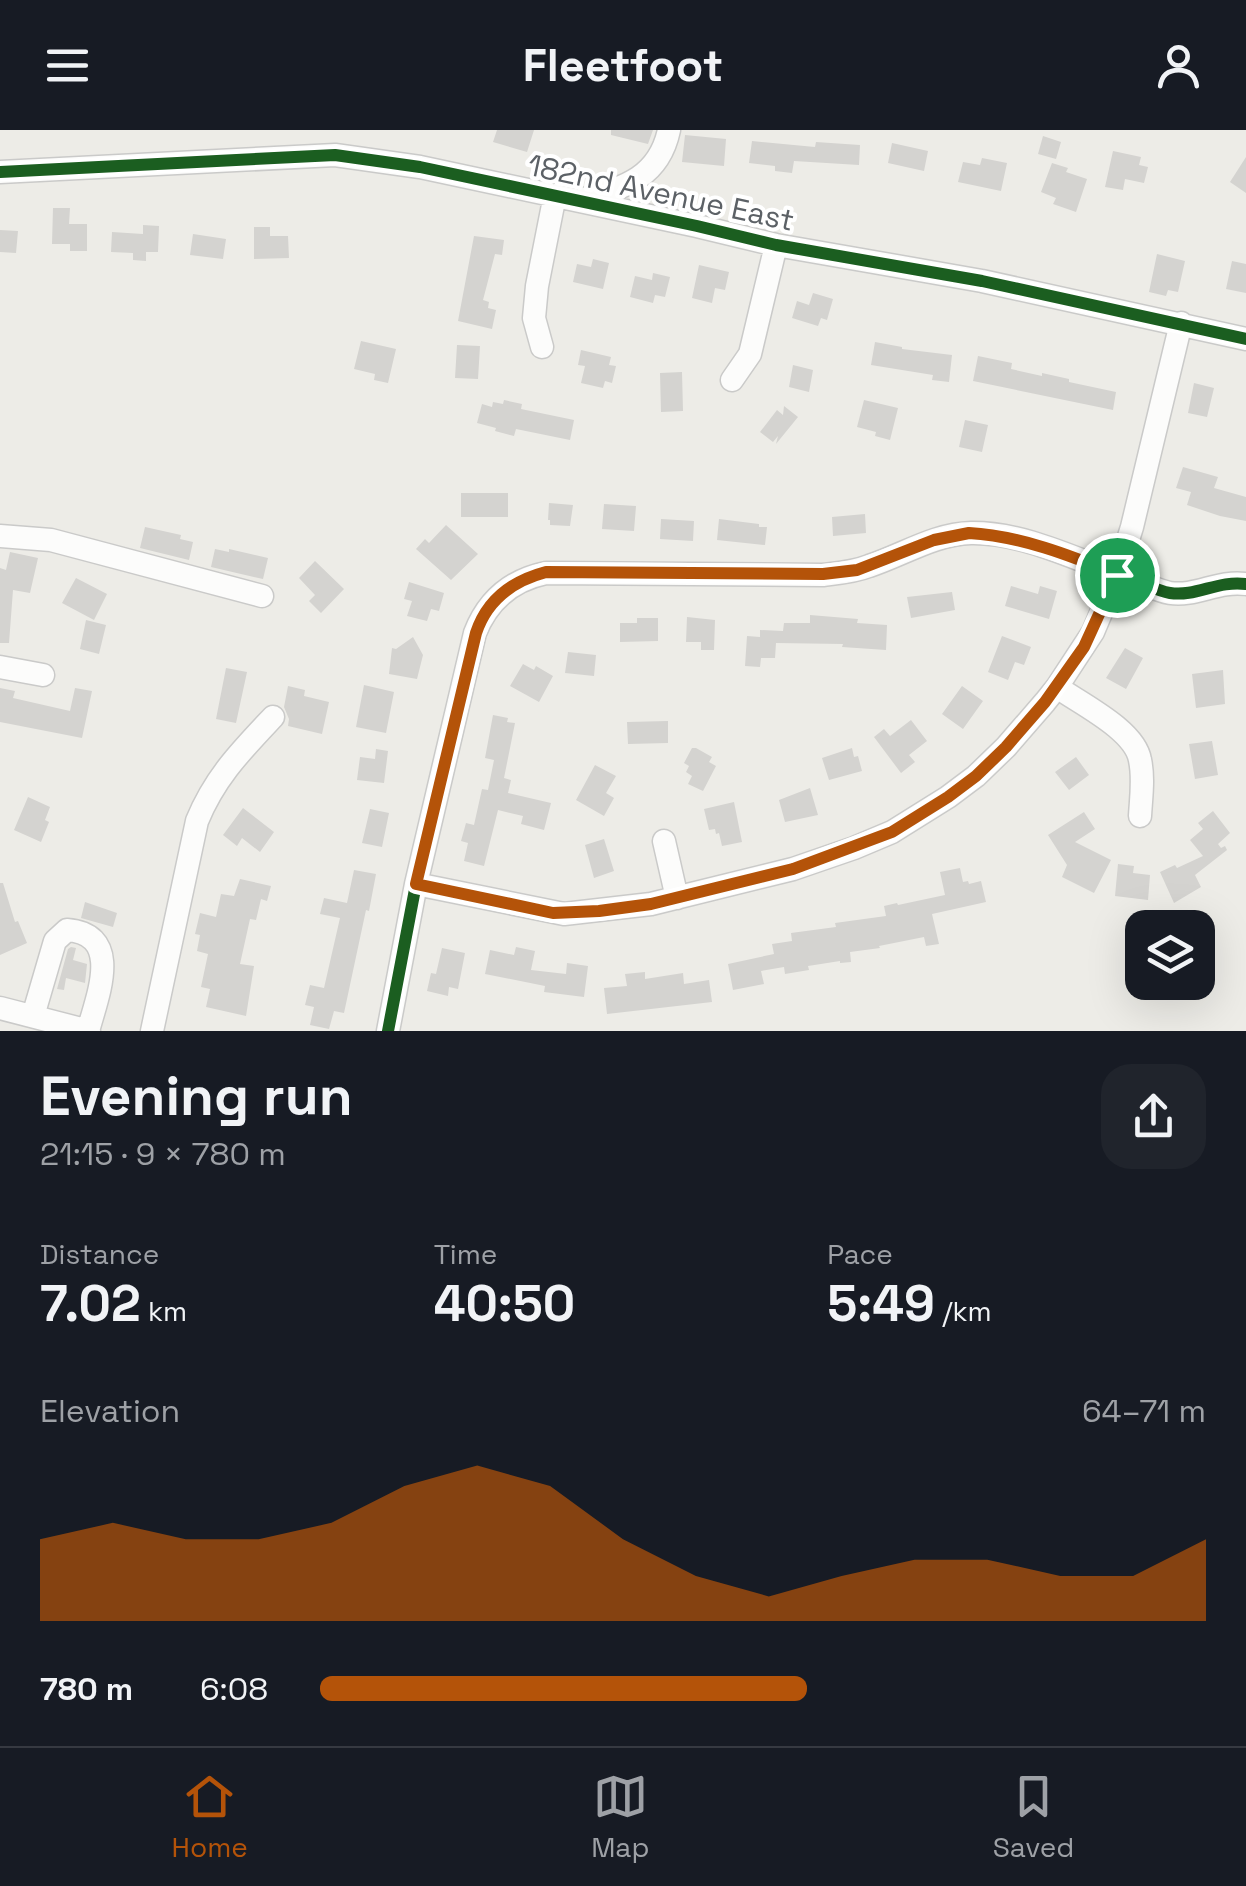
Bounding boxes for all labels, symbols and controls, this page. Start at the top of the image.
text: Fleetfoot [523,37,723,94]
icon: menu [40,38,95,93]
icon: person [1151,38,1206,93]
street label: 182nd Avenue East [524,145,798,240]
pin [1075,533,1160,618]
icon: arrive [1090,548,1145,603]
map controls [1125,910,1215,1000]
button: layers [1125,910,1215,1000]
text: Evening run [40,1061,353,1131]
button: share [1101,1064,1206,1169]
text: 21:15 · 9 × 780 m [40,1134,286,1174]
text: Distance [40,1236,159,1272]
text: Time [434,1236,497,1272]
text: Pace [827,1236,893,1272]
text: 7.02 [40,1272,141,1336]
text: 40:50 [434,1272,575,1336]
text: 5:49 [827,1272,935,1336]
text: km [141,1293,187,1329]
text: /km [935,1293,992,1329]
text: Elevation [40,1391,180,1431]
text: 64–71 m [1082,1391,1206,1431]
text: 780 m [40,1669,133,1709]
text: 6:08 [200,1669,268,1709]
tab: Home [172,1769,248,1865]
tab: Map [591,1769,650,1865]
tab: Saved [993,1769,1074,1865]

